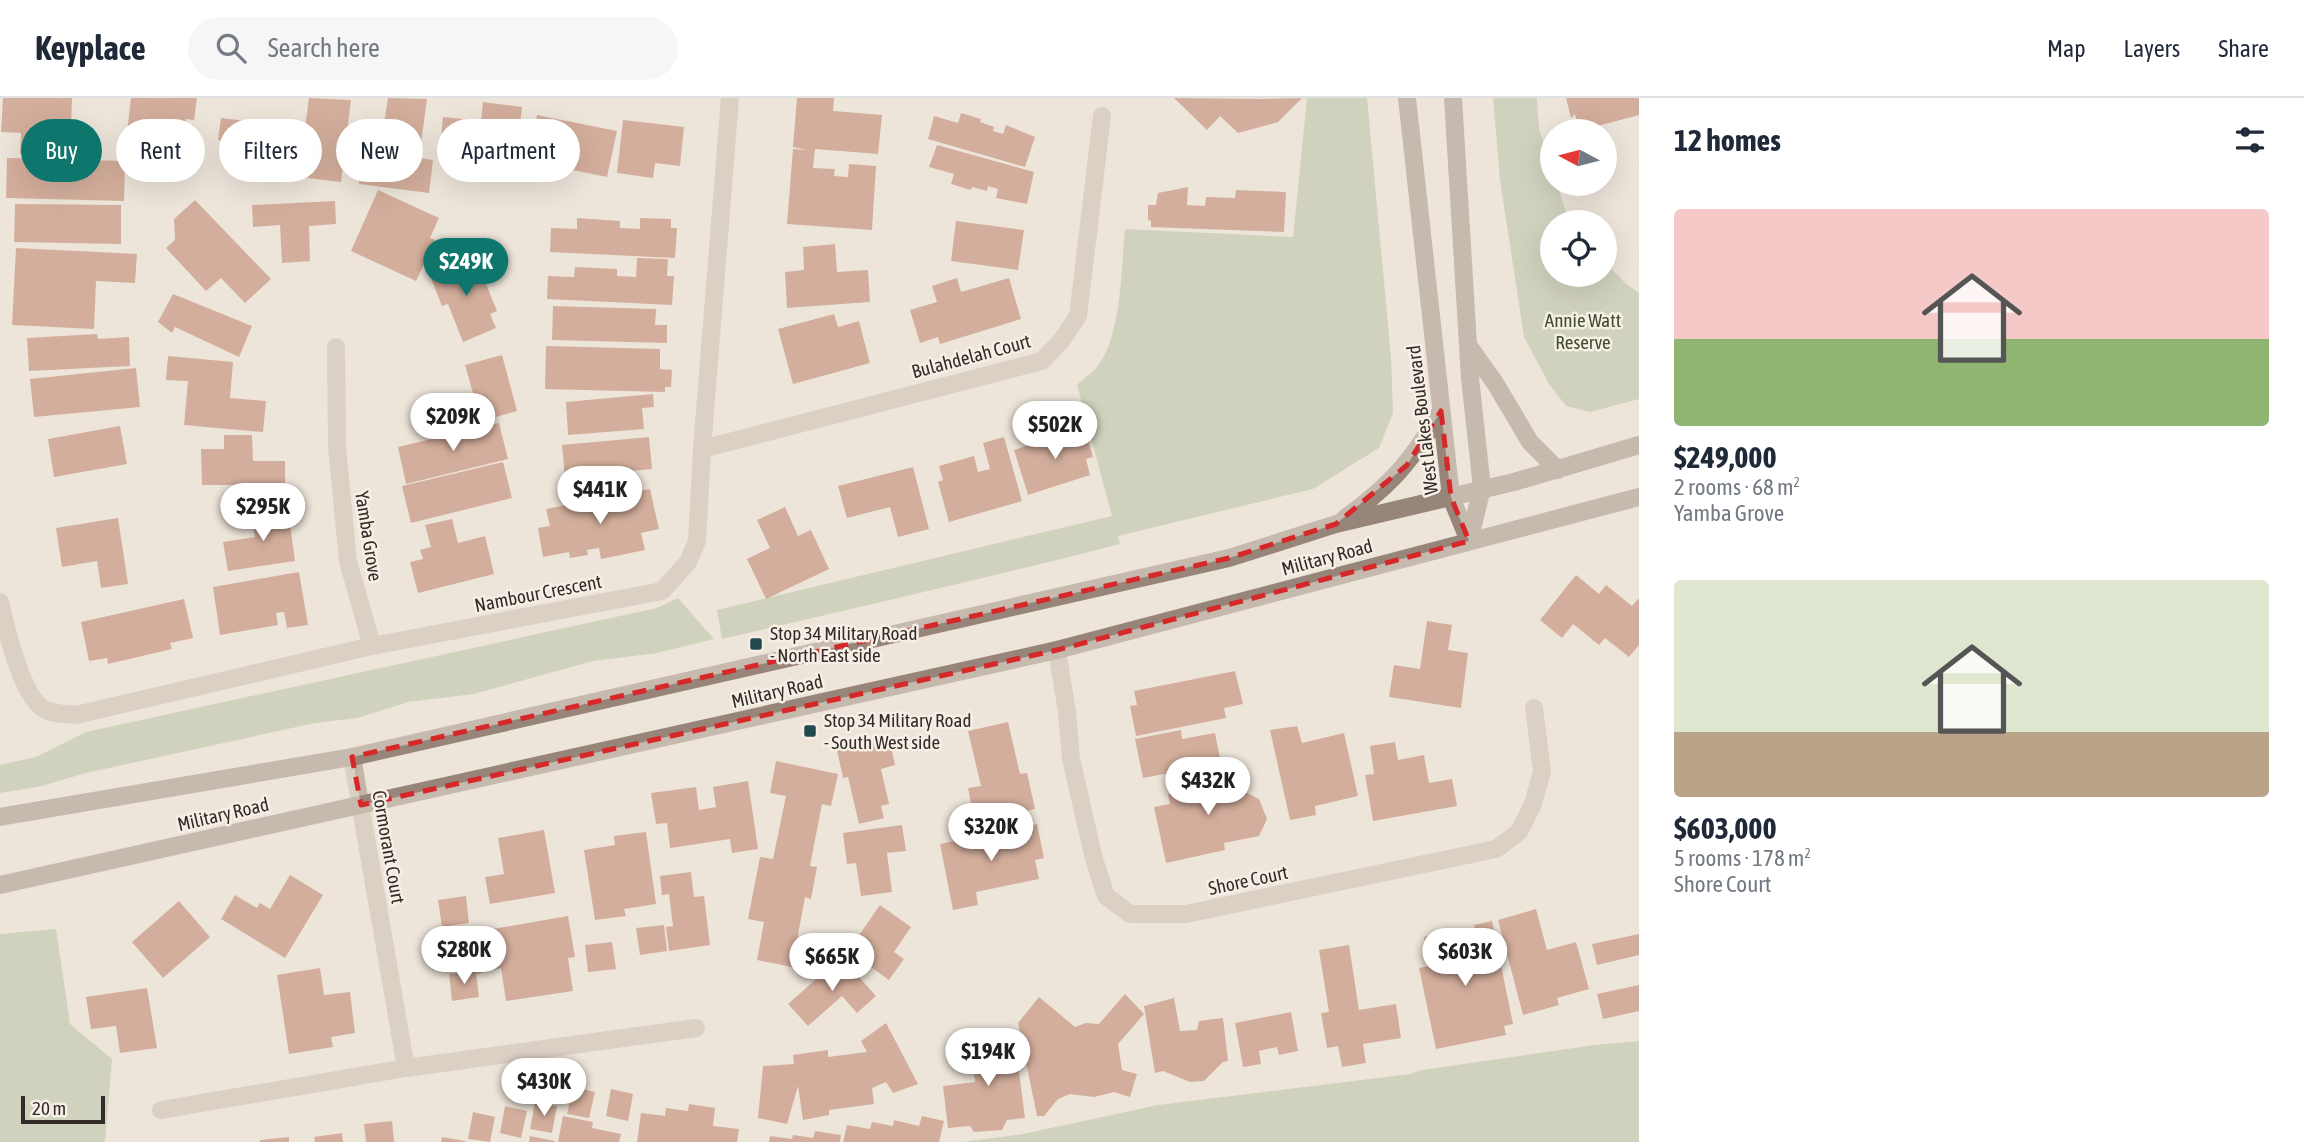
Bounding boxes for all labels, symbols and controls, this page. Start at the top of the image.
search box [188,17,678,80]
text: Keyplace [35,29,146,67]
icon: search [212,29,250,67]
text: Search here [268,33,380,63]
text: Map [2047,35,2086,62]
text: Layers [2124,35,2180,62]
text: Share [2218,35,2269,62]
chip: Buy [21,119,102,182]
chip: Rent [116,119,205,182]
chip: Filters [219,119,322,182]
chip: New [336,119,423,182]
chip: Apartment [437,119,580,182]
north arrow [1540,119,1617,196]
map controls [1540,119,1617,287]
icon: filters [2231,121,2269,159]
text: 12 homes [1674,123,1781,157]
button: locate [1540,210,1617,287]
pin: $249K [417,238,515,298]
text: $249K [439,248,493,274]
icon: home [1909,255,2035,381]
park label: Annie Watt Reserve [1545,309,1621,353]
street label: Bulahdelah Court [909,330,1033,382]
street label: West Lakes Boulevard [1402,344,1442,496]
pin: $209K [404,394,502,453]
pin: $502K [1006,402,1104,461]
text: $209K [426,403,480,429]
text: $502K [1028,411,1082,437]
text: $249,000 [1674,440,1777,474]
pin: $441K [551,466,649,526]
text: 2 rooms · 68 m² [1674,474,1800,500]
text: $441K [573,476,627,502]
pin: $295K [214,484,312,543]
street label: Yamba Grove [351,489,387,583]
text: $295K [236,493,290,519]
text: Yamba Grove [1674,500,1784,526]
street label: Military Road [1279,534,1375,580]
street label: Nambour Crescent [473,570,603,616]
place label: Stop 34 Military Road - North East side [770,622,917,666]
icon: home [1909,626,2035,752]
marker: Stop 34 Military Road - North East side [748,636,764,652]
street label: Military Road [729,670,825,712]
place label: Stop 34 Military Road - South West side [824,709,971,753]
marker: Stop 34 Military Road - South West side [802,723,818,739]
pin: $432K [1159,758,1257,817]
text: $432K [1181,767,1235,793]
street label: Cormorant Court [368,789,410,905]
street label: Military Road [175,793,271,835]
pin: $320K [942,804,1040,863]
text: $603,000 [1674,811,1777,845]
text: $320K [964,813,1018,839]
text: 5 rooms · 178 m² [1674,845,1811,871]
street label: Shore Court [1206,861,1290,899]
text: Shore Court [1674,871,1771,897]
pin: $280K [415,926,513,986]
pin: $603K [1416,928,1514,988]
pin: $665K [783,934,881,993]
text: $280K [437,936,491,962]
text: $603K [1438,938,1492,964]
text: $665K [805,943,859,969]
pin: $194K [939,1028,1037,1088]
text: $194K [961,1038,1015,1064]
pin: $430K [495,1058,593,1118]
text: $430K [517,1068,571,1094]
scale bar [21,1093,105,1125]
text: 20 m [32,1097,66,1119]

